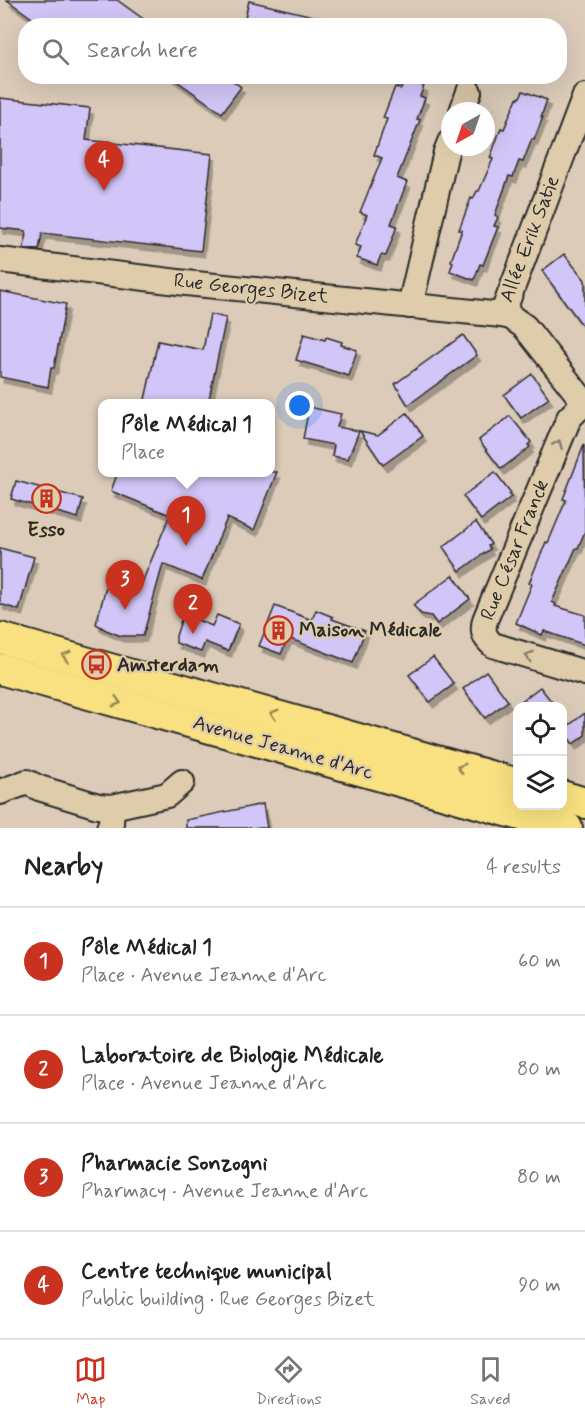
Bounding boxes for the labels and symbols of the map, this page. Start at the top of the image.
north arrow [441,102,495,156]
pin: 4 [84,142,124,191]
street label: Allée Erik Satie [493,172,567,306]
street label: Rue Georges Bizet [172,267,330,312]
your location [285,391,314,420]
one-way arrow [551,439,563,450]
street label: Rue César Franck [474,476,556,624]
building icon: Esso [30,483,62,515]
pin: 1 [166,496,206,546]
place label: Esso [27,517,65,544]
pin: 3 [106,560,144,610]
pin: 2 [174,584,212,634]
building icon: Maison Médicale [262,614,294,646]
place label: Maison Médicale [299,617,442,644]
bus stop icon: Amsterdam [80,649,112,681]
one-way arrow [61,651,72,663]
one-way arrow [524,651,535,663]
place label: Amsterdam [117,652,219,679]
one-way arrow [112,694,122,707]
street label: Avenue Jeanne d'Arc [190,709,376,787]
one-way arrow [269,709,279,722]
one-way arrow [456,763,467,775]

